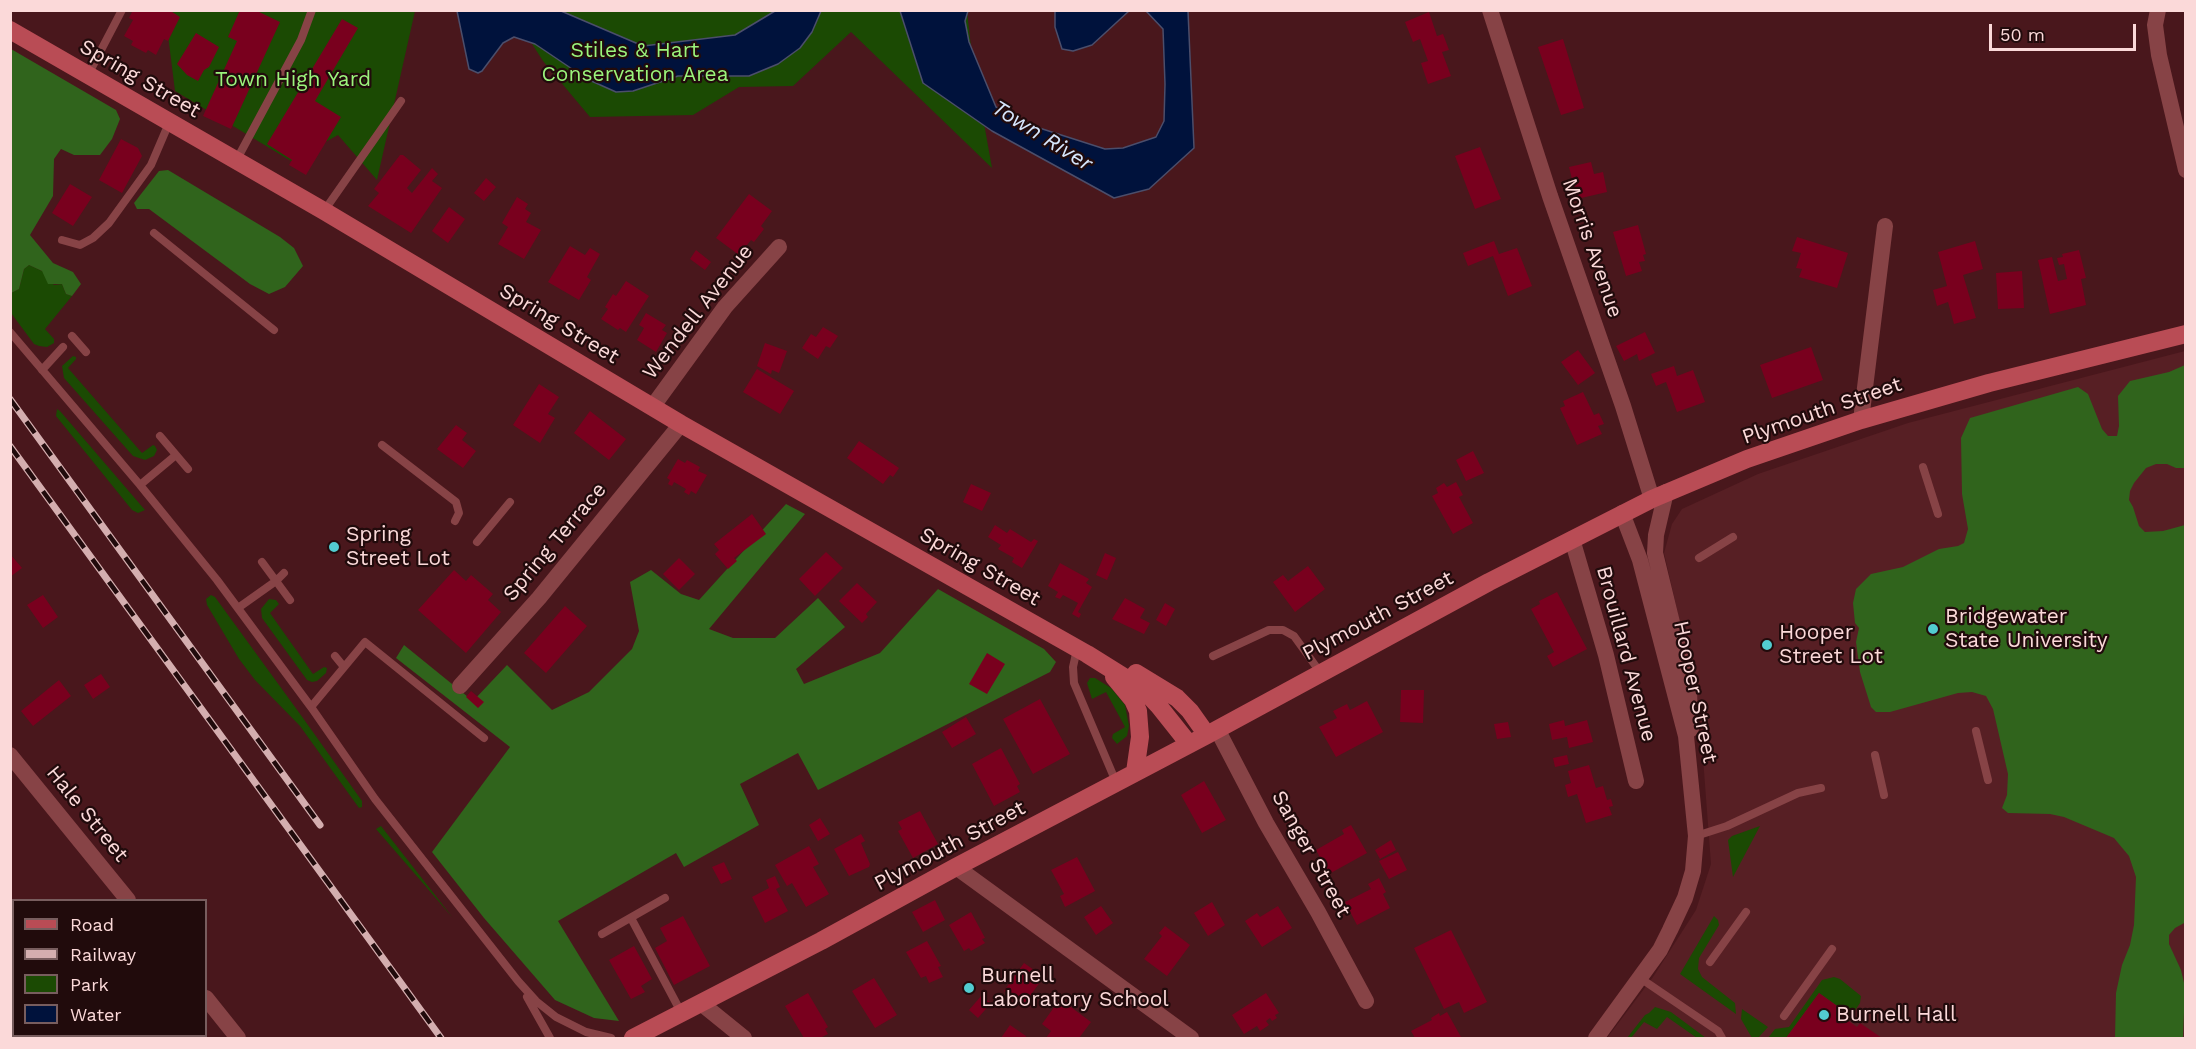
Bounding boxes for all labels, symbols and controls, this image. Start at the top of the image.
scale bar [1992,12,2139,50]
text: 50 m [2000,24,2045,45]
street label: Spring Street [75,34,205,124]
park label: Stiles & Hart Conservation Area [541,38,729,88]
park label: Town High Yard [215,67,371,93]
water label: Town River [987,95,1097,177]
street label: Morris Avenue [1556,175,1628,321]
street label: Wendell Avenue [638,240,758,384]
street label: Spring Street [495,278,623,370]
street label: Plymouth Street [1739,372,1905,450]
street label: Spring Terrace [498,478,612,606]
place label: Spring Street Lot [346,522,450,572]
street label: Spring Street [915,522,1045,612]
marker: Spring Street Lot [327,540,341,554]
street label: Brouillard Avenue [1590,563,1662,745]
street label: Plymouth Street [1298,566,1458,666]
place label: Bridgewater State University [1945,604,2108,654]
street label: Hooper Street [1668,619,1722,765]
place label: Hooper Street Lot [1779,620,1883,670]
marker: Bridgewater State University [1926,622,1940,636]
marker: Hooper Street Lot [1760,638,1774,652]
street label: Hale Street [41,761,133,867]
street label: Sanger Street [1266,787,1356,921]
street label: Plymouth Street [870,796,1030,896]
legend [12,899,207,1037]
text: Road [70,914,114,935]
text: Railway [70,944,136,965]
place label: Burnell Laboratory School [981,963,1169,1013]
text: Park [70,974,109,995]
marker: Burnell Laboratory School [962,981,976,995]
place label: Burnell Hall [1836,1002,1956,1028]
text: Water [70,1004,122,1025]
marker: Burnell Hall [1817,1008,1831,1022]

